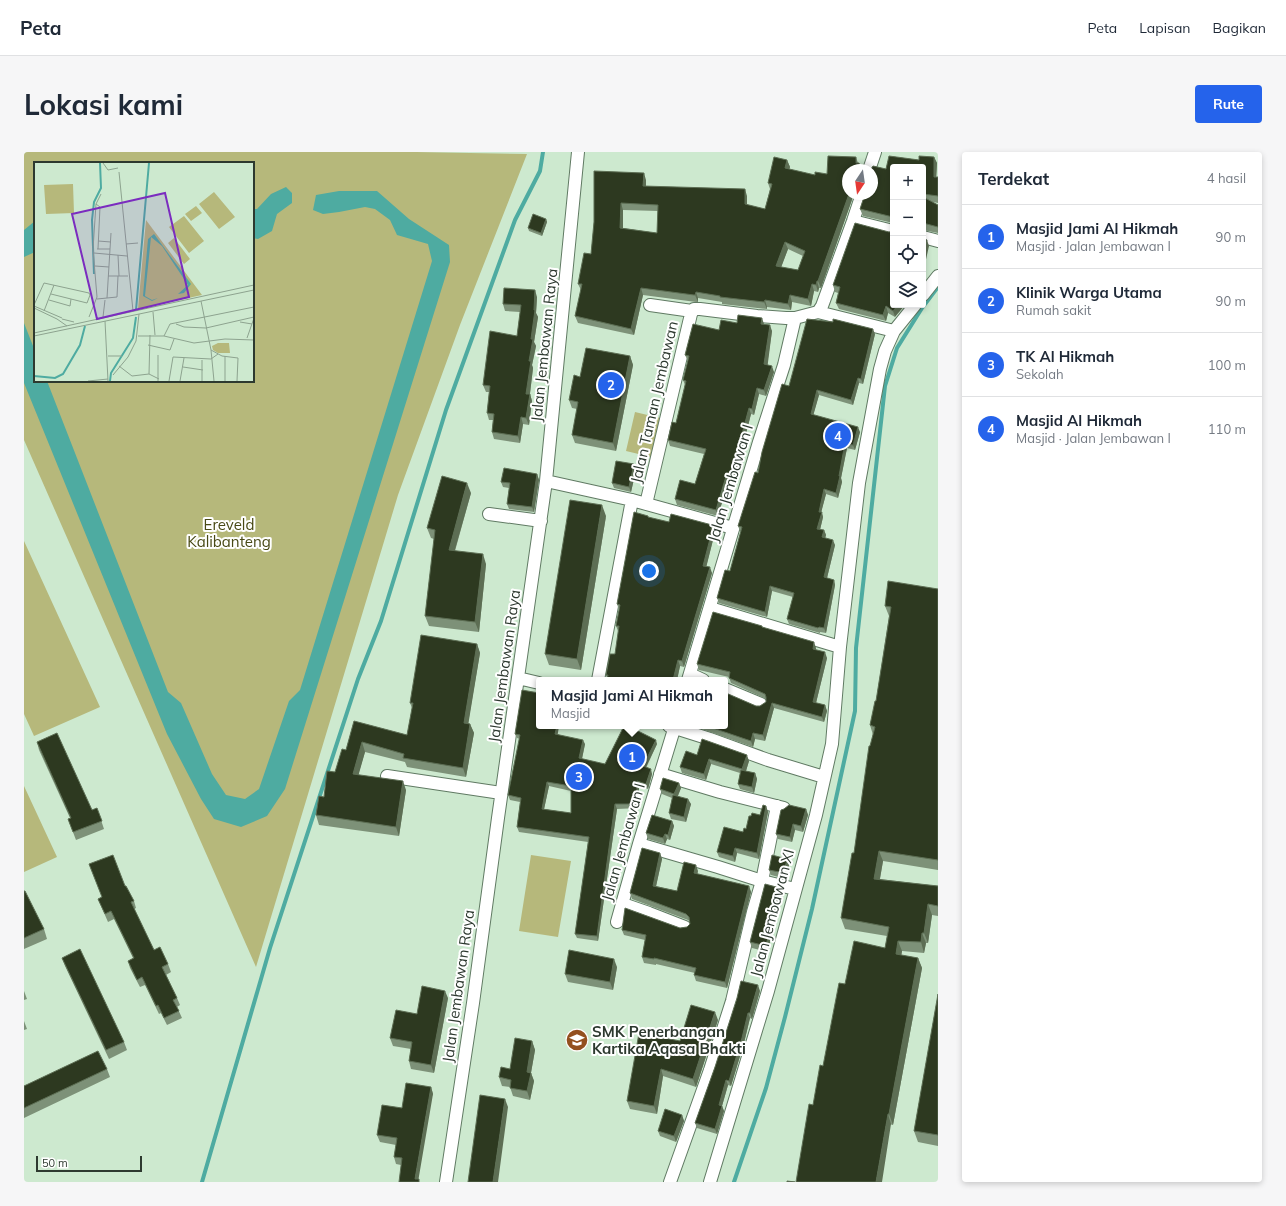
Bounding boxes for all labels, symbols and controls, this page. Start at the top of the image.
text: Peta [20,16,62,40]
text: Peta [1088,19,1117,37]
text: Lapisan [1139,19,1191,37]
text: Bagikan [1213,19,1266,37]
button: Rute [1195,85,1262,123]
text: Lokasi kami [24,87,183,122]
inset map [34,162,254,382]
north arrow [842,164,878,200]
map controls [890,164,926,308]
button: + [890,164,926,200]
text: Terdekat [978,168,1049,189]
text: 4 hasil [1207,170,1246,186]
button: − [890,200,926,236]
text: Masjid Jami Al Hikmah [1016,219,1178,238]
text: 1 [987,229,995,245]
text: 90 m [1216,229,1246,245]
button: locate [890,236,926,272]
text: Masjid · Jalan Jembawan I [1016,238,1171,254]
street label: Jalan Jembawan Raya [526,267,562,423]
button: layers [890,272,926,308]
text: Klinik Warga Utama [1016,283,1162,302]
text: 2 [987,293,995,309]
text: 90 m [1216,293,1246,309]
text: Rumah sakit [1016,302,1091,318]
street label: Jalan Taman Jembawan [626,319,682,485]
text: TK Al Hikmah [1016,347,1114,366]
text: 3 [987,357,995,373]
text: 100 m [1208,357,1246,373]
text: Sekolah [1016,366,1064,382]
pin: 2 [598,370,624,400]
text: Masjid Al Hikmah [1016,411,1142,430]
pin: 4 [825,421,851,451]
text: 4 [987,421,995,437]
text: 110 m [1208,421,1246,437]
street label: Jalan Jembawan I [703,422,757,544]
text: Masjid · Jalan Jembawan I [1016,430,1171,446]
park label: Ereveld Kalibanteng [187,515,271,551]
your location [639,561,659,581]
street label: Jalan Jembawan Raya [484,588,524,744]
popup [536,677,728,729]
text: Masjid Jami Al Hikmah [551,686,713,705]
text: Masjid [551,705,590,721]
pin: 1 [619,742,645,772]
pin: 3 [566,762,592,792]
street label: Jalan Jembawan I [597,781,649,903]
street label: Jalan Jembawan XI [746,847,798,979]
street label: Jalan Jembawan Raya [438,908,478,1064]
place label: SMK Penerbangan Kartika Aqasa Bhakti [592,1022,746,1058]
school or university icon: SMK Penerbangan Kartika Aqasa Bhakti [564,1027,590,1053]
scale bar [36,1154,142,1173]
text: 50 m [42,1156,68,1170]

